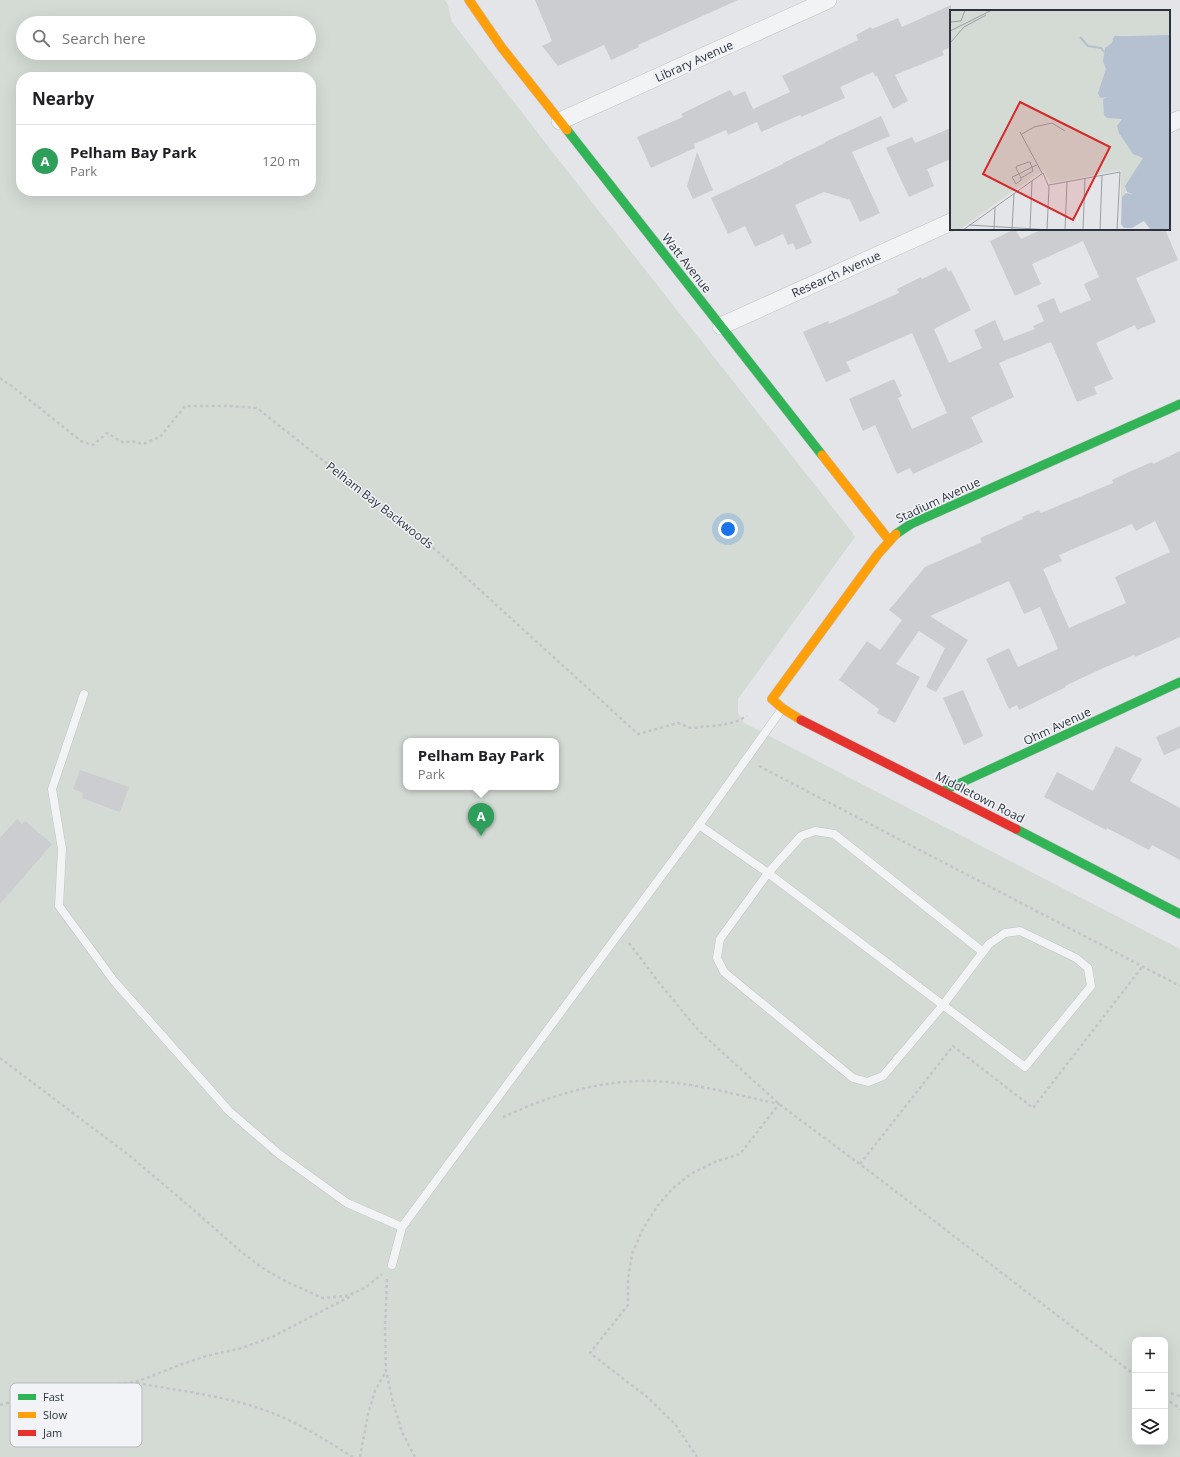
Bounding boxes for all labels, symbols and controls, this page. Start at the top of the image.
inset map [950,10,1170,230]
search box [16,16,316,60]
icon: search [30,27,52,49]
text: Search here [62,28,146,48]
street label: Library Avenue [652,36,736,86]
text: Nearby [32,87,94,110]
text: Pelham Bay Park [70,142,197,162]
text: A [41,152,49,170]
text: 120 m [262,152,300,170]
text: Park [70,162,97,180]
street label: Watt Avenue [658,230,716,296]
street label: Research Avenue [789,247,884,301]
street label: Pelham Bay Backwoods [323,458,437,553]
street label: Stadium Avenue [893,473,983,527]
your location [718,519,738,539]
street label: Ohm Avenue [1020,703,1094,749]
popup [403,738,559,790]
text: Pelham Bay Park [418,745,544,765]
text: Park [418,765,445,783]
street label: Middletown Road [932,767,1028,827]
pin: A [468,803,494,836]
map controls [1132,1337,1168,1445]
button: + [1132,1337,1168,1373]
button: − [1132,1373,1168,1409]
legend [10,1383,142,1447]
text: Fast [43,1389,64,1404]
text: Slow [43,1407,67,1422]
button: layers [1132,1409,1168,1445]
text: Jam [42,1425,62,1440]

